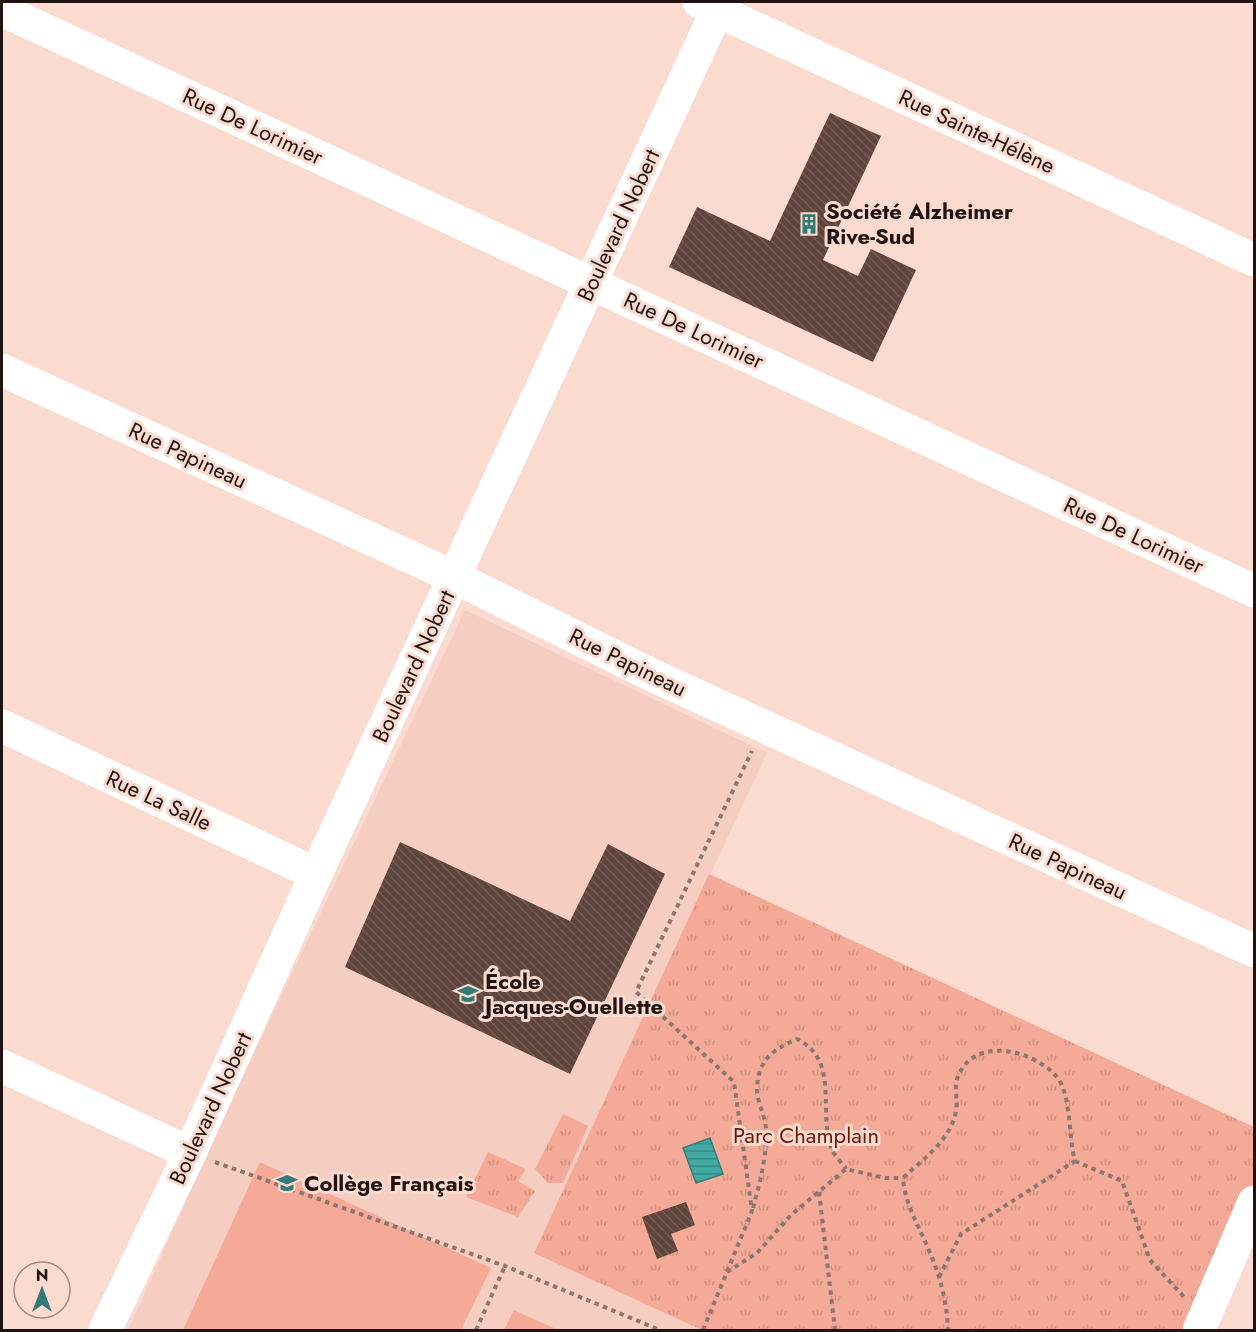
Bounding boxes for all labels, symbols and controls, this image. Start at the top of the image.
street label: Rue De Lorimier [178,79,329,173]
street label: Rue Sainte-Hélène [894,81,1060,181]
street label: Boulevard Nobert [569,143,668,306]
place label: Société Alzheimer Rive-Sud [826,195,1013,252]
building icon: Société Alzheimer Rive-Sud [797,212,821,236]
street label: Rue De Lorimier [619,283,770,377]
street label: Rue Papineau [124,414,252,496]
street label: Rue De Lorimier [1059,488,1210,582]
street label: Boulevard Nobert [364,584,463,747]
street label: Rue Papineau [564,620,692,704]
street label: Rue La Salle [101,762,217,838]
street label: Rue Papineau [1004,825,1132,907]
place label: École Jacques-Ouellette [481,965,663,1022]
school or university icon: École Jacques-Ouellette [456,982,480,1006]
street label: Boulevard Nobert [161,1026,260,1189]
park label: Parc Champlain [733,1119,879,1151]
place label: Collège Français [304,1167,474,1199]
school or university icon: Collège Français [275,1171,299,1195]
north arrow [12,1260,72,1320]
text: N [36,1264,48,1287]

